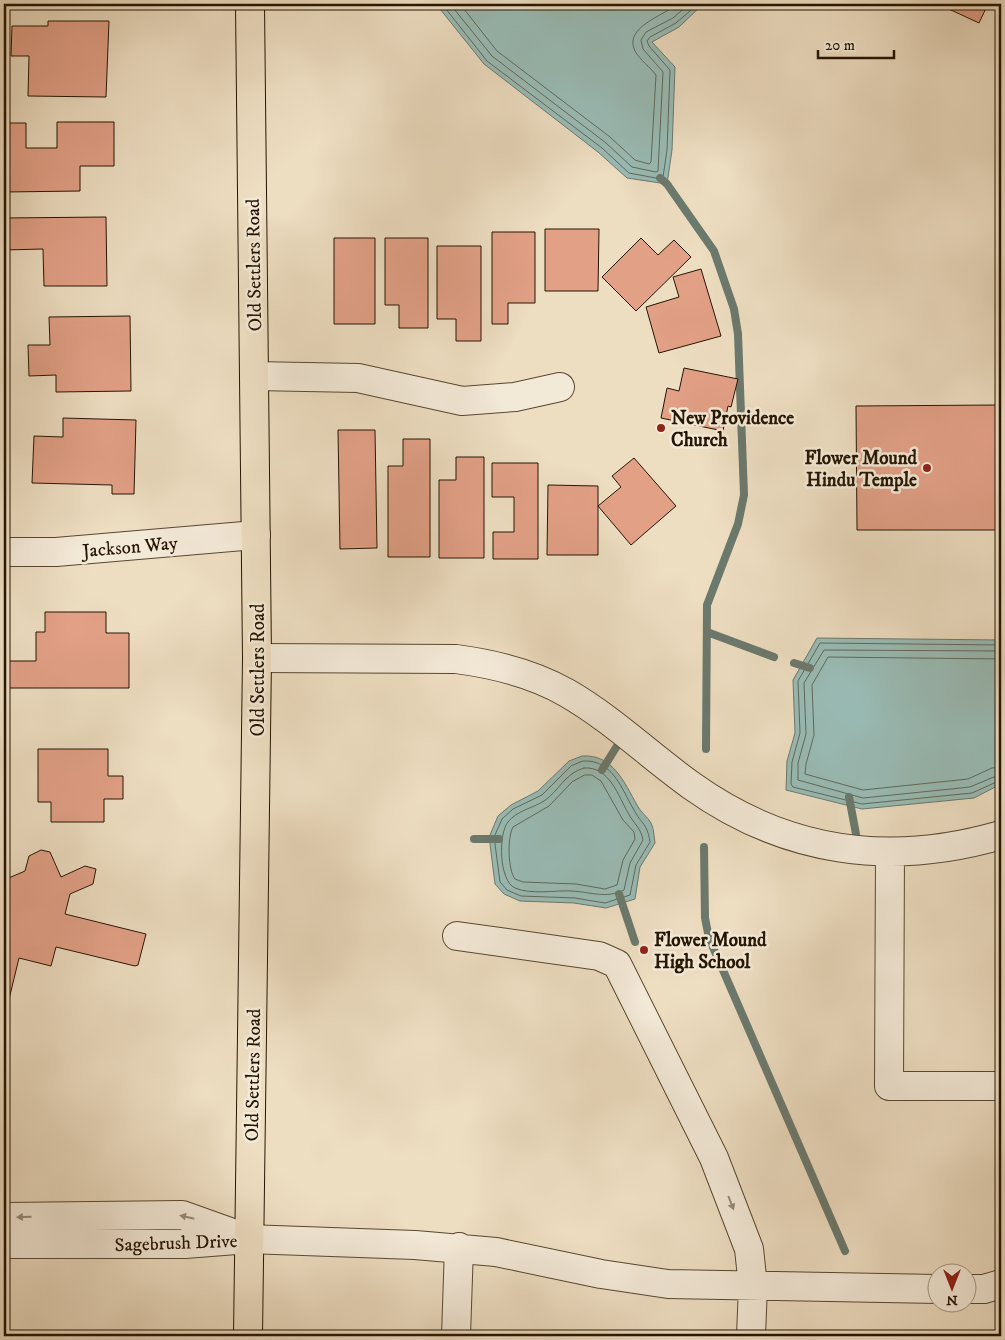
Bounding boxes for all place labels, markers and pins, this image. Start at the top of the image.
place label: New Providence Church [671,407,794,452]
marker: New Providence Church [655,422,667,434]
place label: Flower Mound Hindu Temple [804,447,918,492]
marker: Flower Mound Hindu Temple [921,462,933,474]
place label: Flower Mound High School [654,929,767,974]
marker: Flower Mound High School [638,944,650,956]

